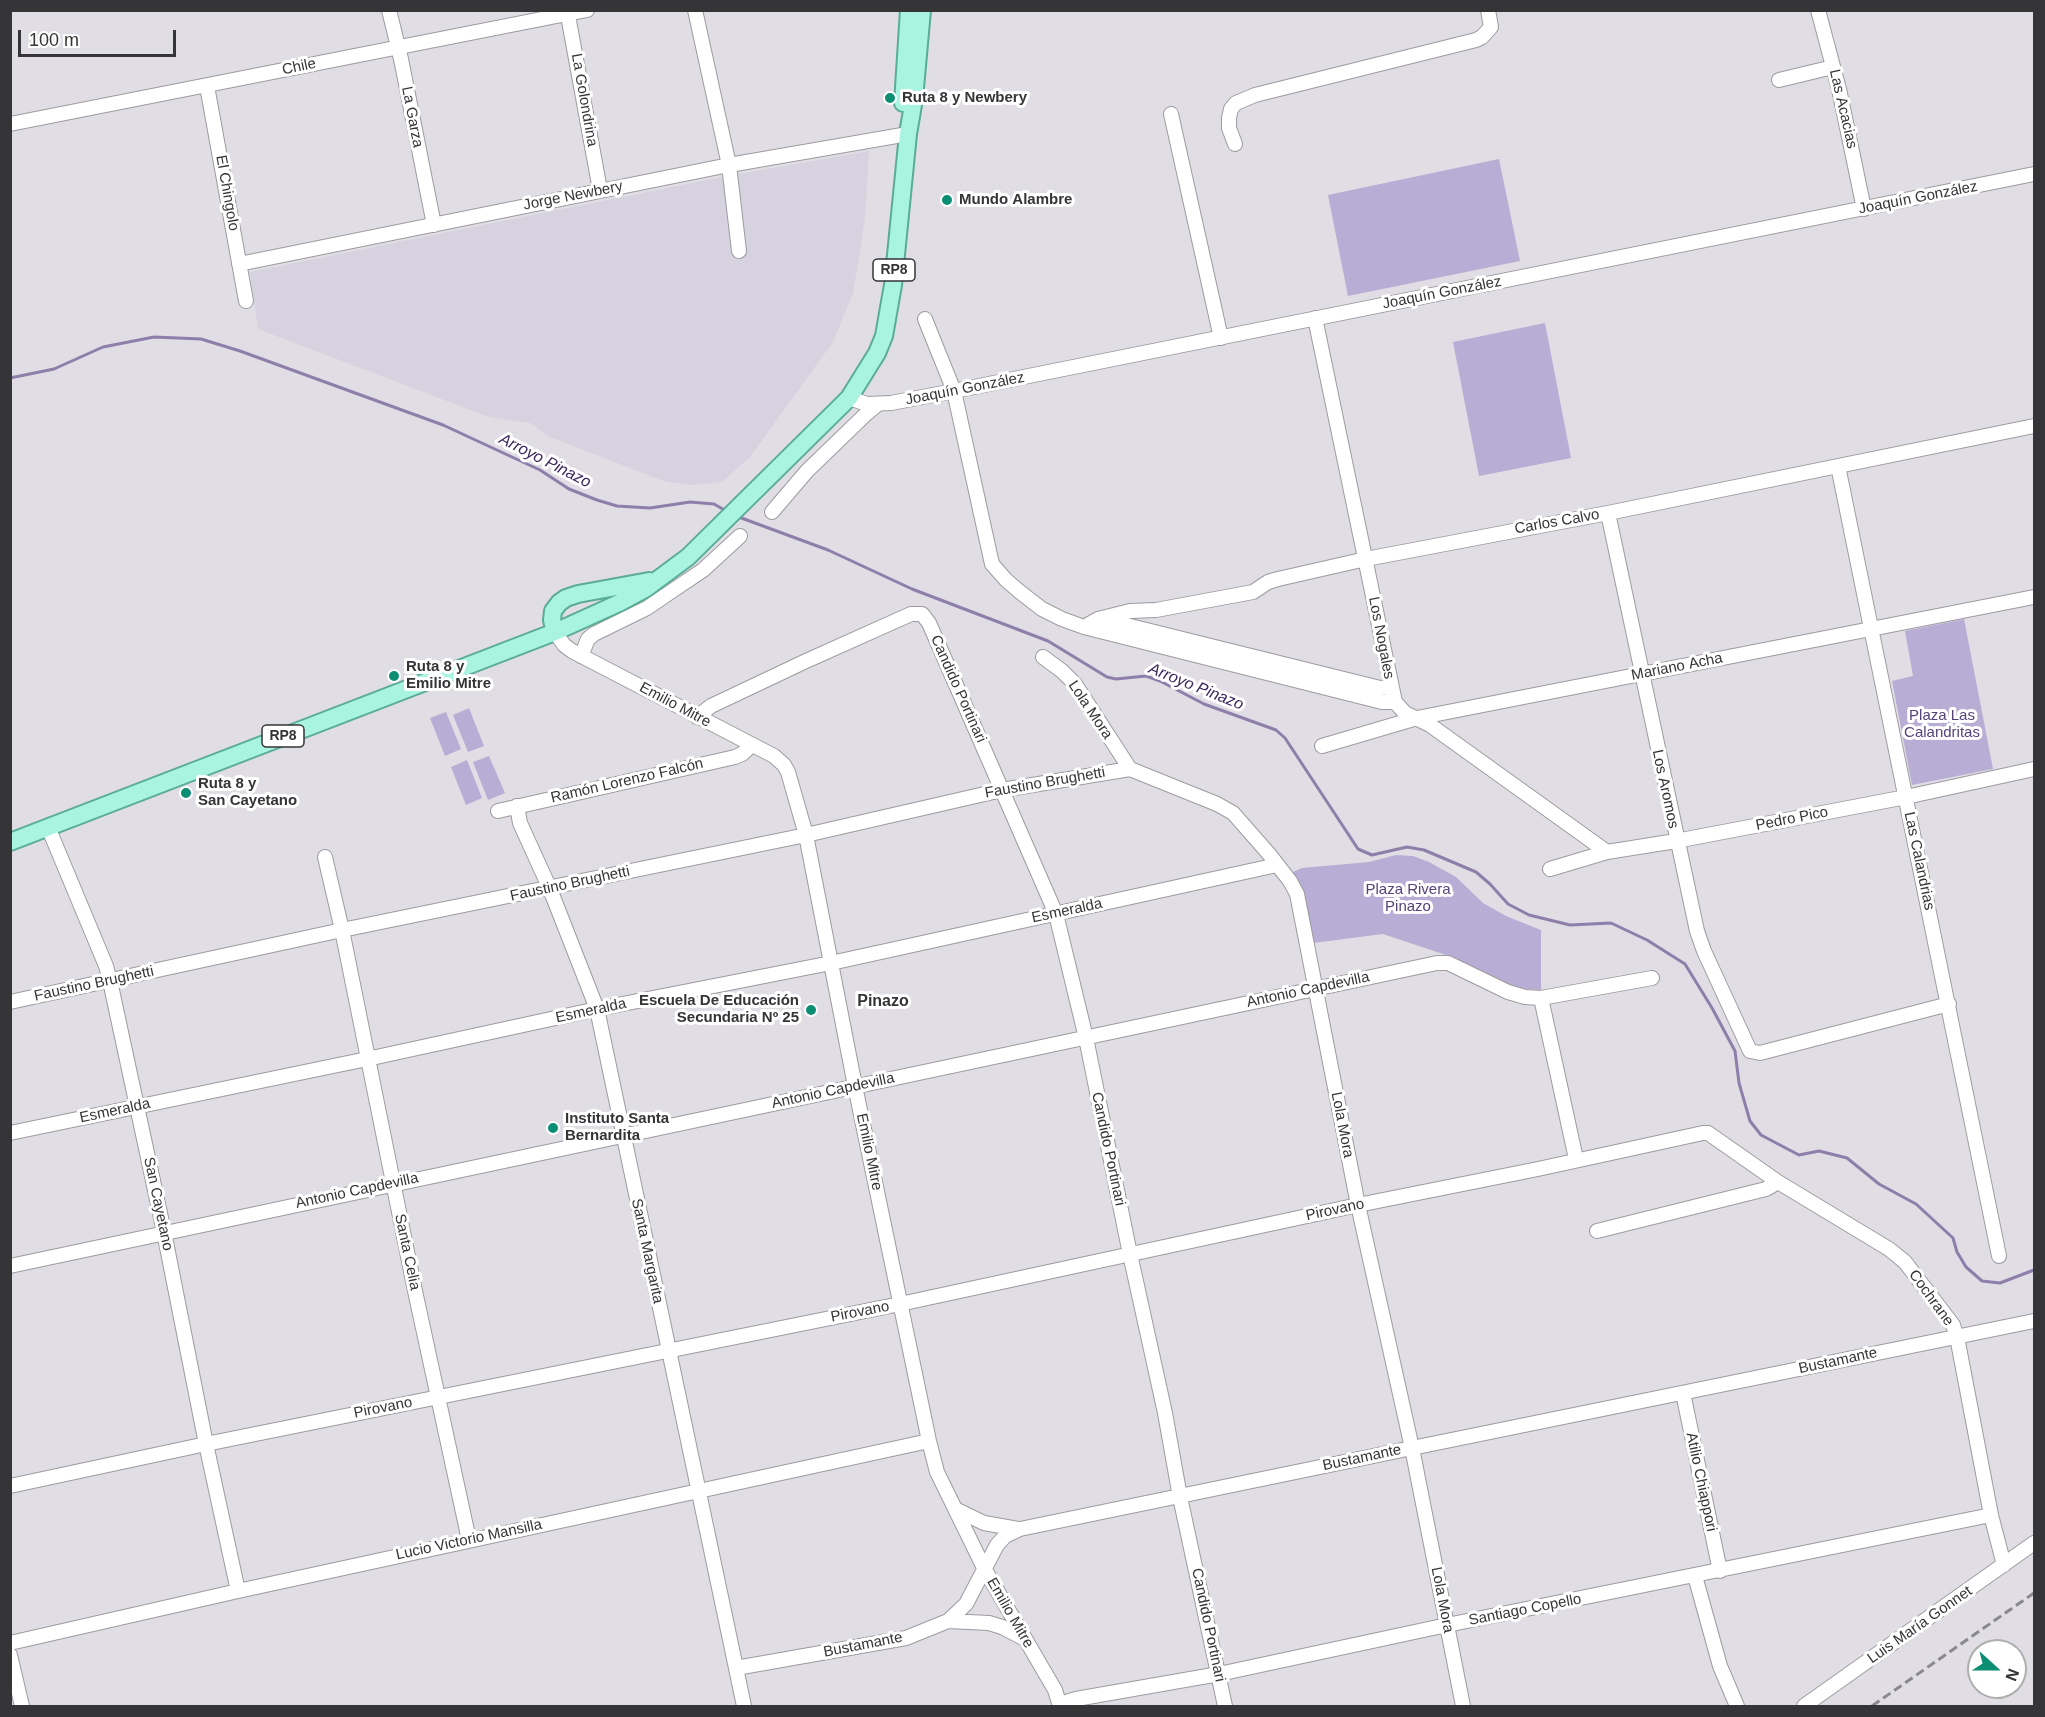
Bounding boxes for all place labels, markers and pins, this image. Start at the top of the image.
place label: Ruta 8 y Newbery [902,89,1027,107]
marker: Ruta 8 y Newbery [883,91,897,105]
place label: Mundo Alambre [959,191,1072,209]
marker: Mundo Alambre [940,193,954,207]
place label: Ruta 8 y Emilio Mitre [406,658,491,693]
marker: Ruta 8 y Emilio Mitre [387,669,401,683]
place label: Ruta 8 y San Cayetano [198,775,297,810]
marker: Ruta 8 y San Cayetano [179,786,193,800]
place label: Escuela De Educación Secundaria Nº 25 [639,992,799,1027]
marker: Escuela De Educación Secundaria Nº 25 [804,1003,818,1017]
place label: Instituto Santa Bernardita [565,1110,669,1145]
marker: Instituto Santa Bernardita [546,1121,560,1135]

